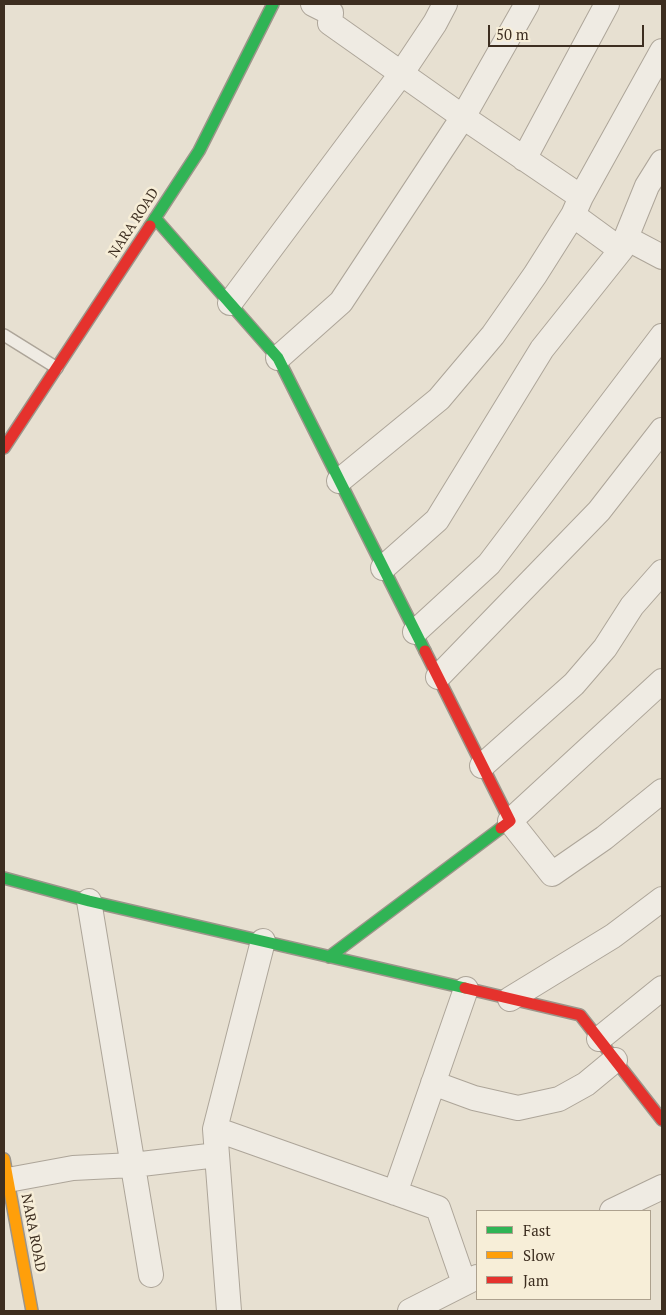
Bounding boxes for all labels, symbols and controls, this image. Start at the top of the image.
scale bar [491,15,647,47]
text: 50 m [496,24,529,44]
street label: NARA ROAD [105,185,163,261]
street label: NARA ROAD [17,1192,49,1274]
legend [476,1210,651,1300]
text: Fast [523,1220,551,1240]
text: Slow [523,1245,555,1265]
text: Jam [523,1270,549,1290]

